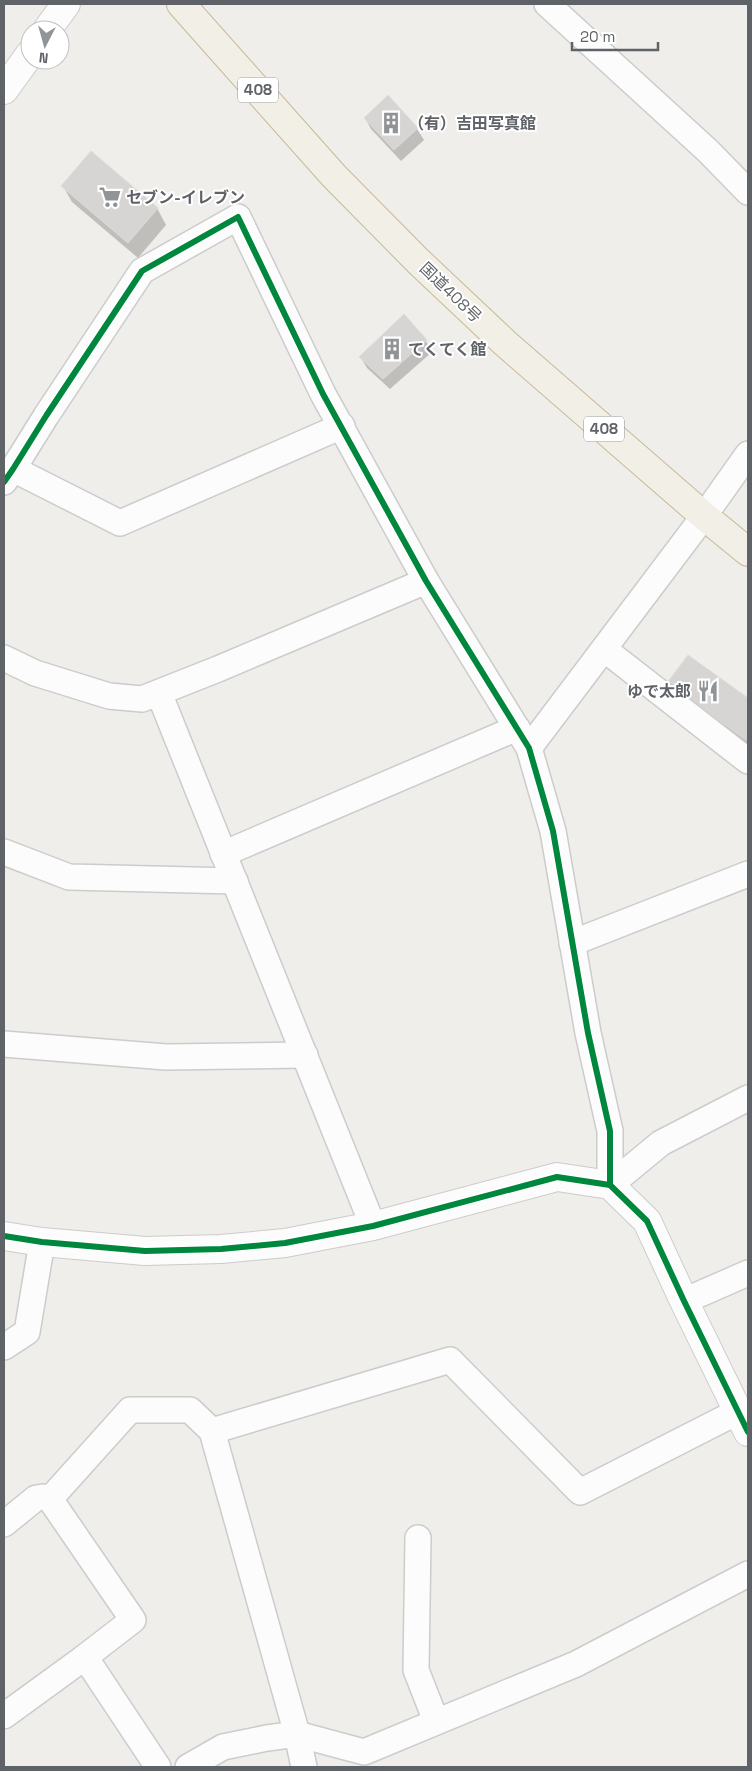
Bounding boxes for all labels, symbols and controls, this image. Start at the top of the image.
north arrow [20,20,70,70]
scale bar [572,20,658,52]
text: 20 m [580,27,615,46]
text: N [38,48,49,67]
road number: 408 [238,78,278,102]
building icon: （有）吉田写真館 [378,110,404,136]
place label: （有）吉田写真館 [408,113,536,134]
supermarket icon: セブン-イレブン [97,184,123,210]
place label: セブン-イレブン [126,187,245,208]
street label: 国道408号 [415,258,486,327]
building icon: てくてく館 [379,336,405,362]
place label: てくてく館 [408,339,487,360]
road number: 408 [584,416,624,442]
restaurant icon: ゆで太郎 [695,678,721,704]
place label: ゆで太郎 [627,681,691,702]

